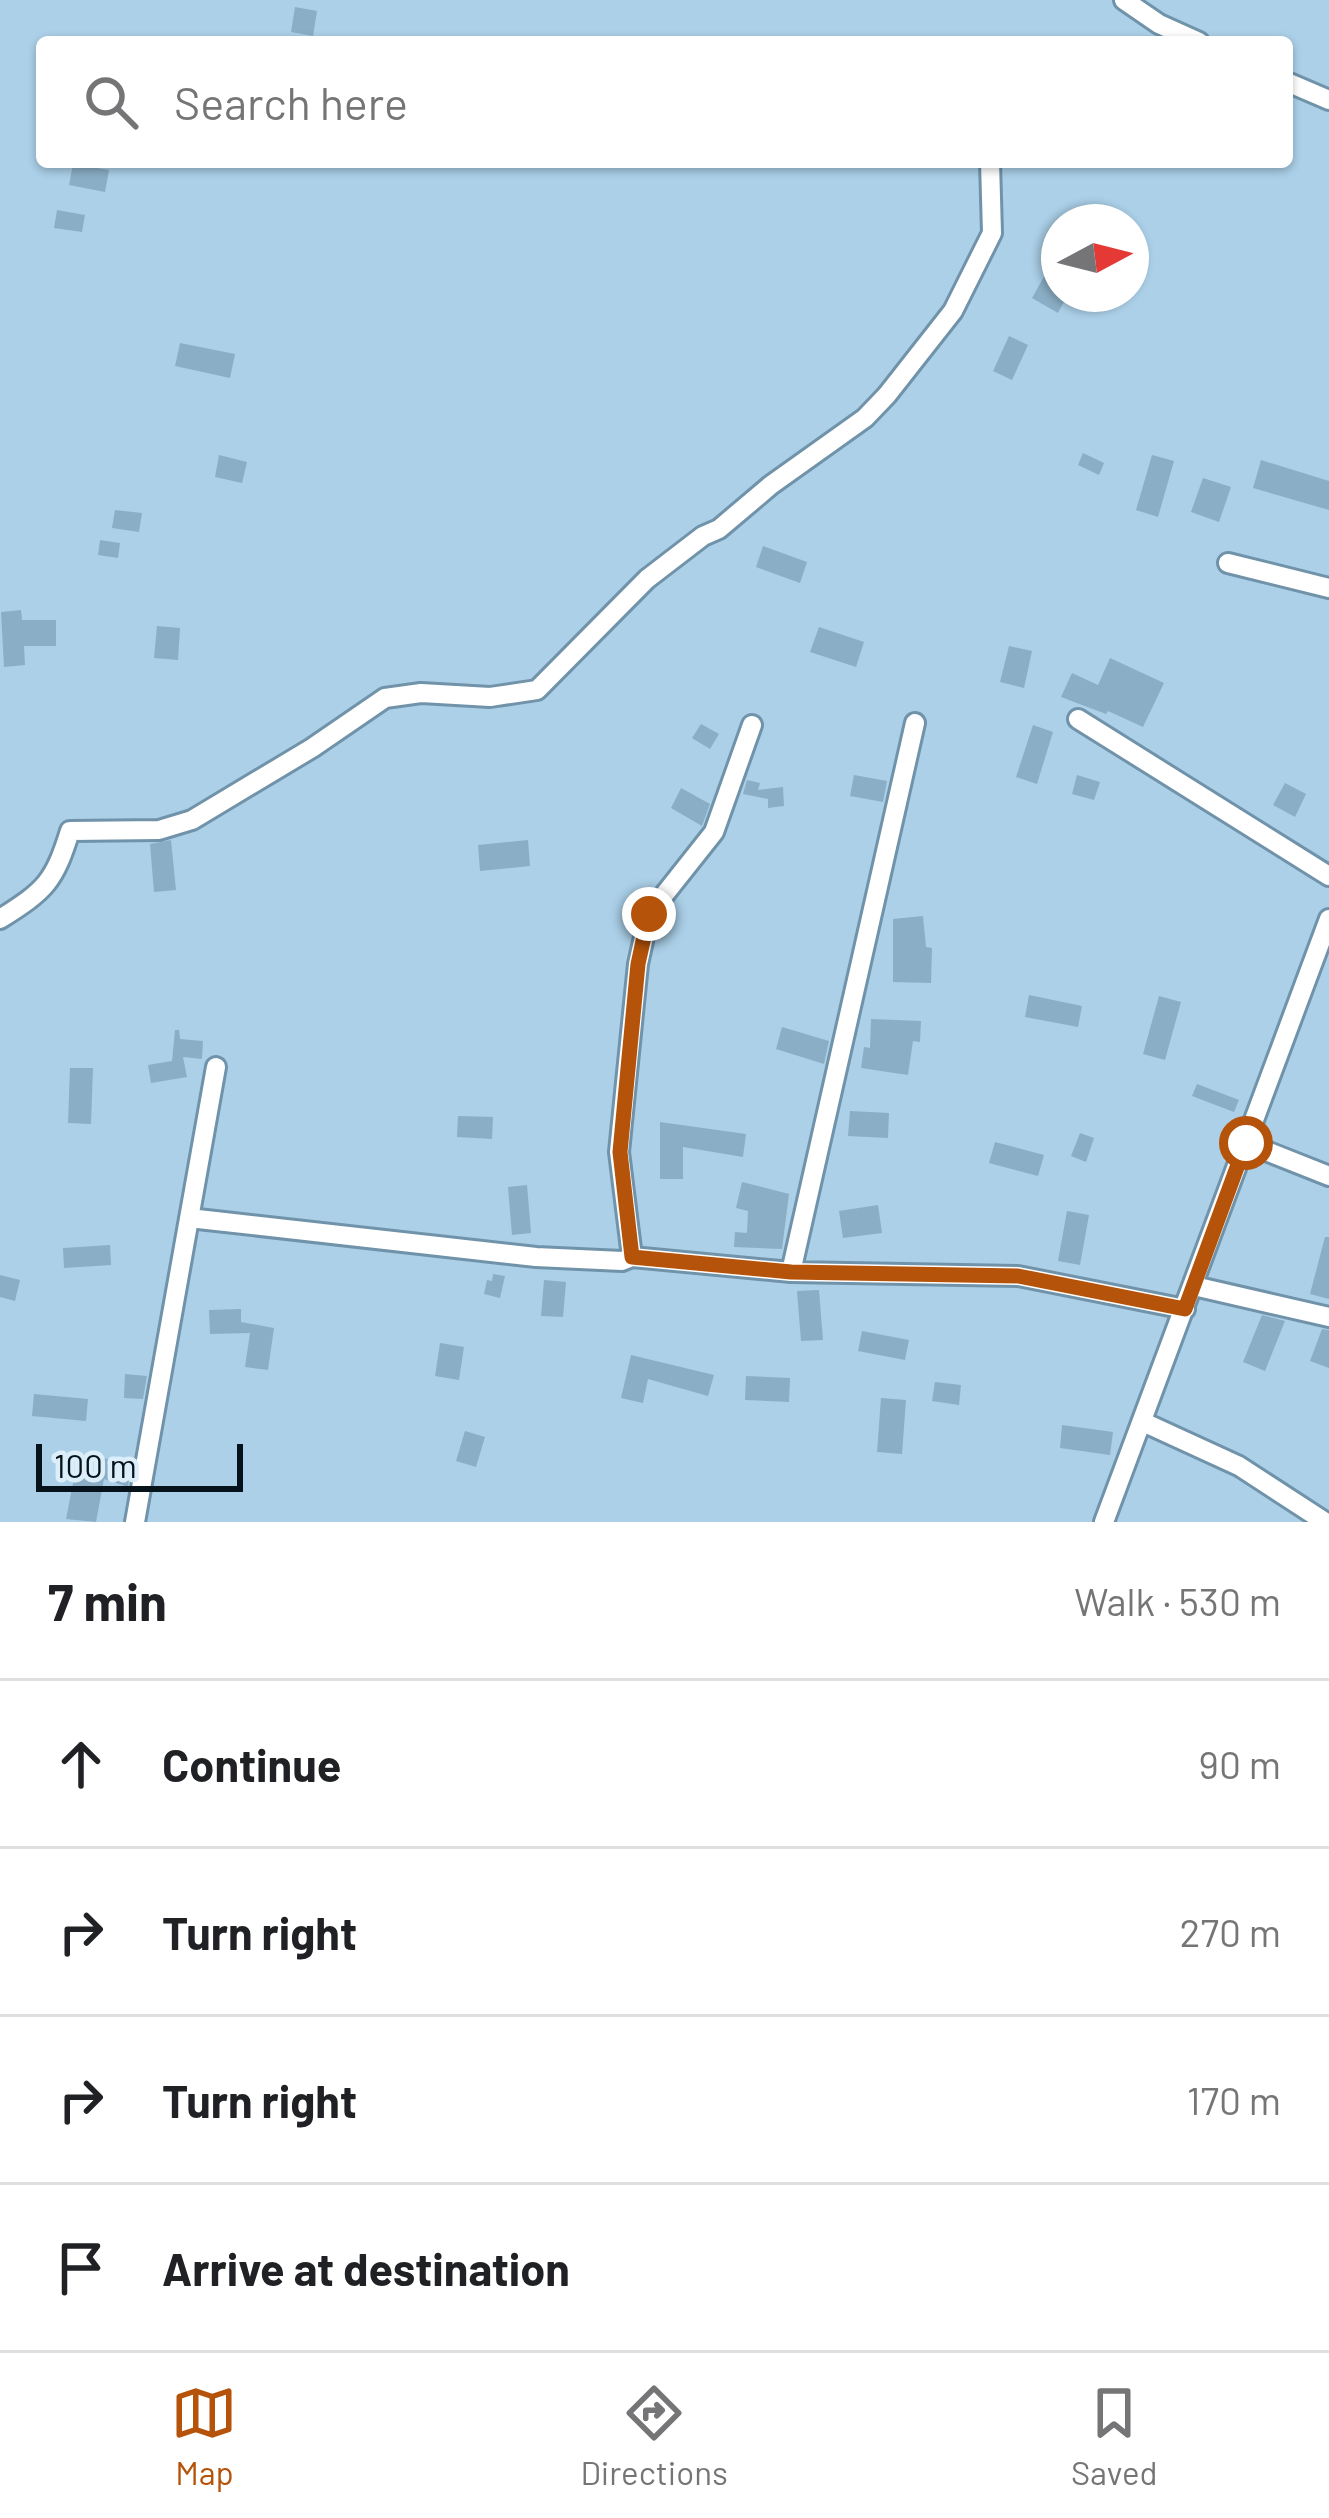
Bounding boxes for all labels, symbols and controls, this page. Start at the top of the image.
search box [36,36,1293,168]
icon: search [78,69,144,135]
text: Search here [174,75,408,129]
north arrow [1041,204,1149,312]
route end [622,887,676,941]
route start [1219,1116,1273,1170]
scale bar [36,1438,243,1491]
text: 100 m [54,1445,137,1485]
text: 7 min [48,1570,167,1631]
text: Walk · 530 m [1074,1577,1281,1624]
icon: ahead [48,1731,114,1797]
text: Continue [162,1737,341,1791]
text: 90 m [1199,1740,1281,1787]
icon: right [48,1899,114,1965]
text: Turn right [162,1905,357,1959]
text: 270 m [1180,1908,1281,1955]
icon: right [48,2067,114,2133]
text: Turn right [162,2073,357,2127]
text: 170 m [1187,2076,1281,2123]
icon: arrive [48,2235,114,2301]
text: Arrive at destination [162,2241,570,2295]
tab: Map [171,2380,237,2492]
tab: Directions [580,2380,728,2492]
tab: Saved [1071,2380,1158,2492]

